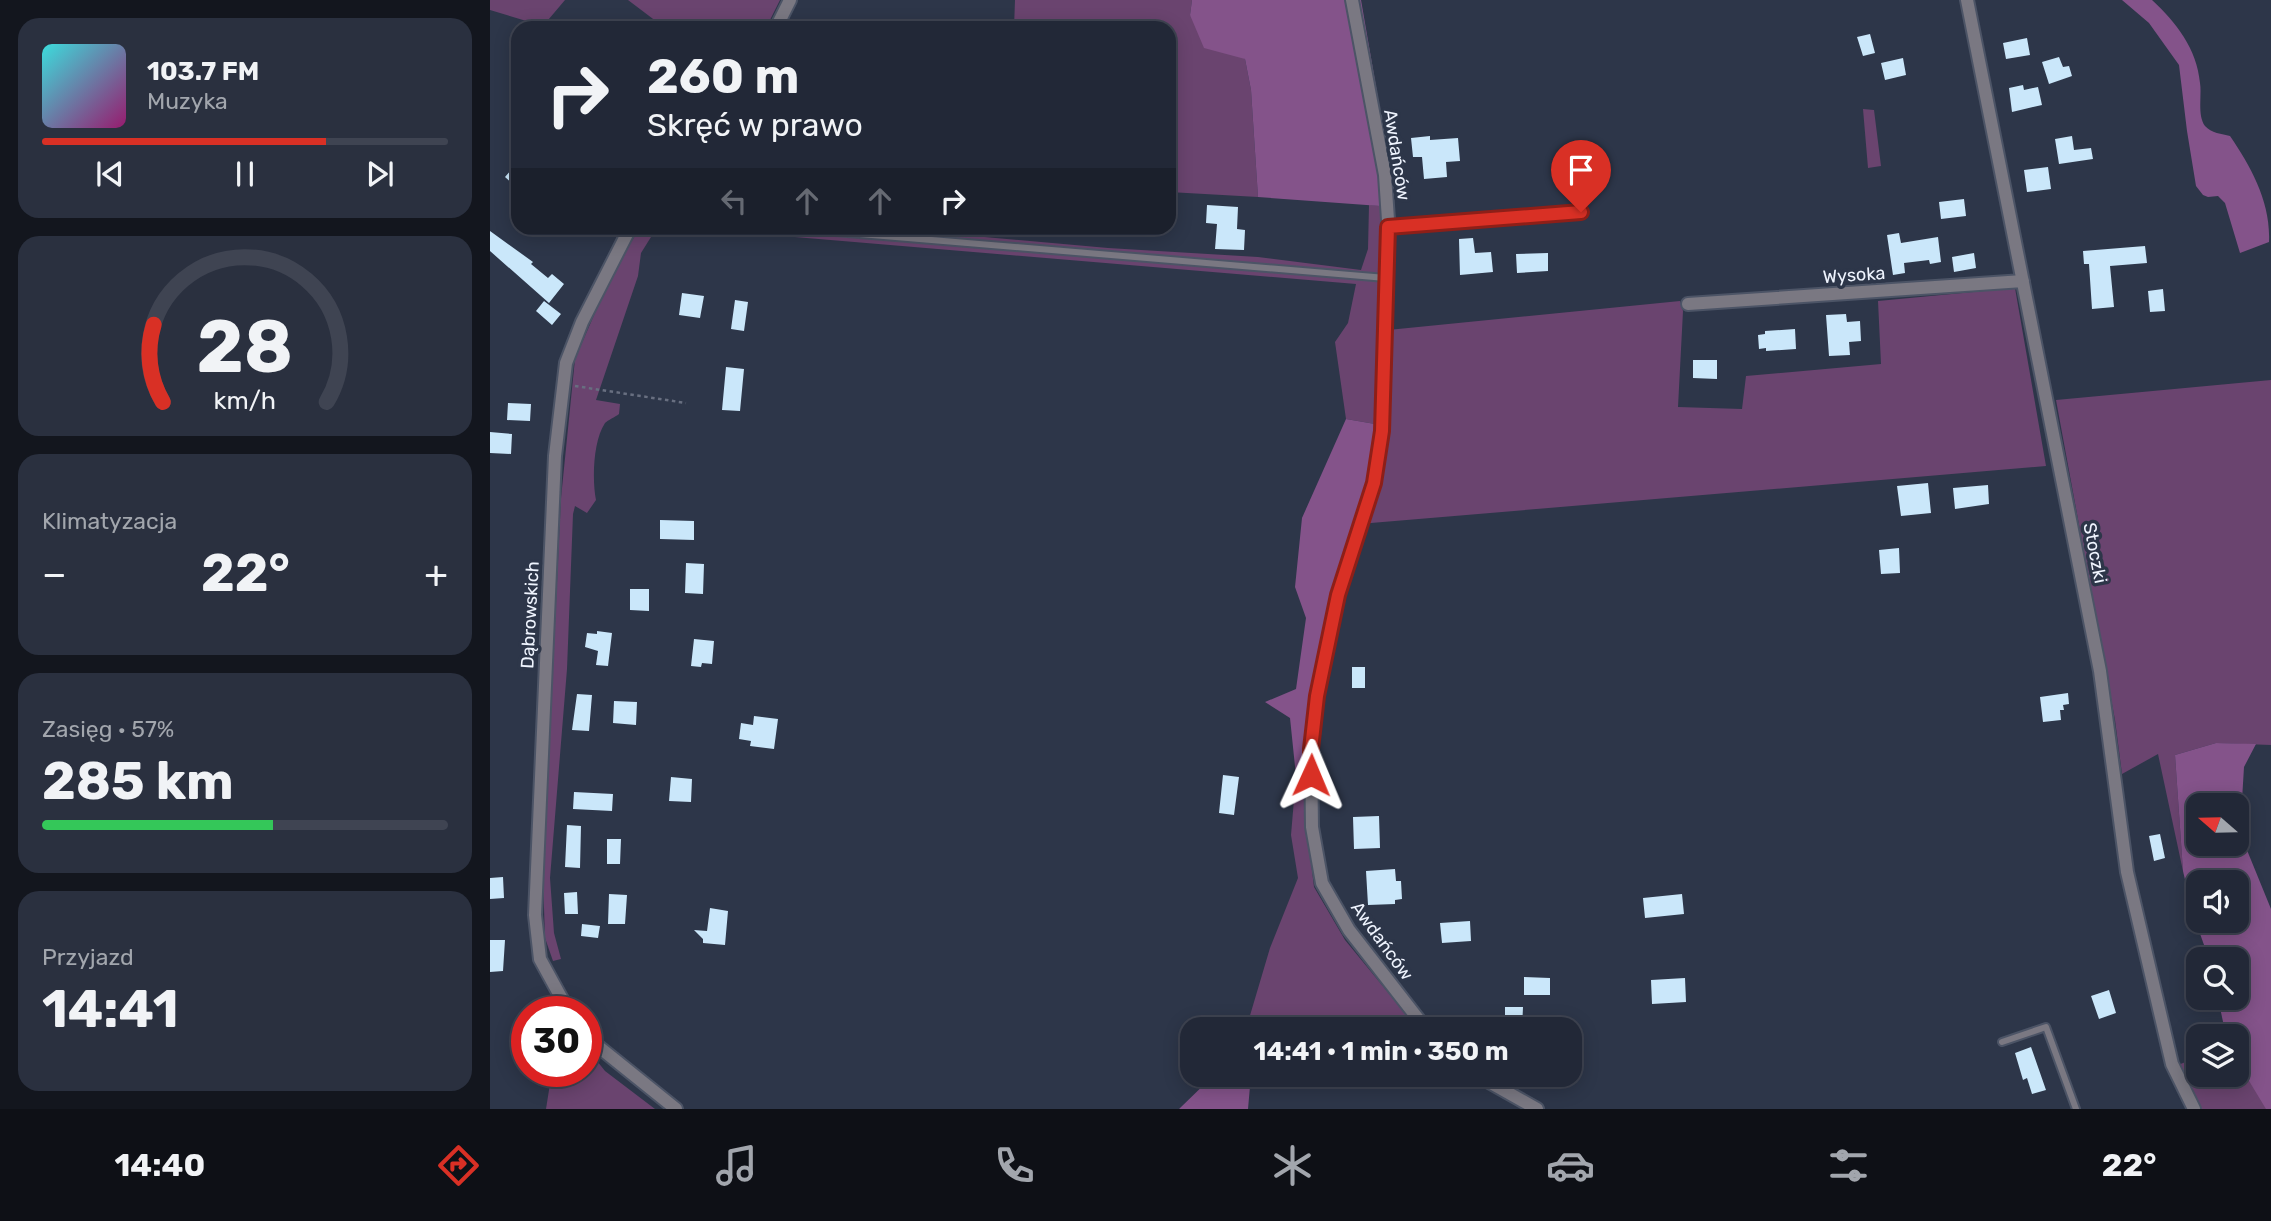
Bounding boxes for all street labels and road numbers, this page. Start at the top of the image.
street label: Awdańców [1379,108,1415,202]
street label: Wysoka [1822,262,1886,288]
street label: Stoczki [2078,521,2112,585]
street label: Dąbrowskich [516,561,544,669]
street label: Awdańców [1346,897,1418,985]

